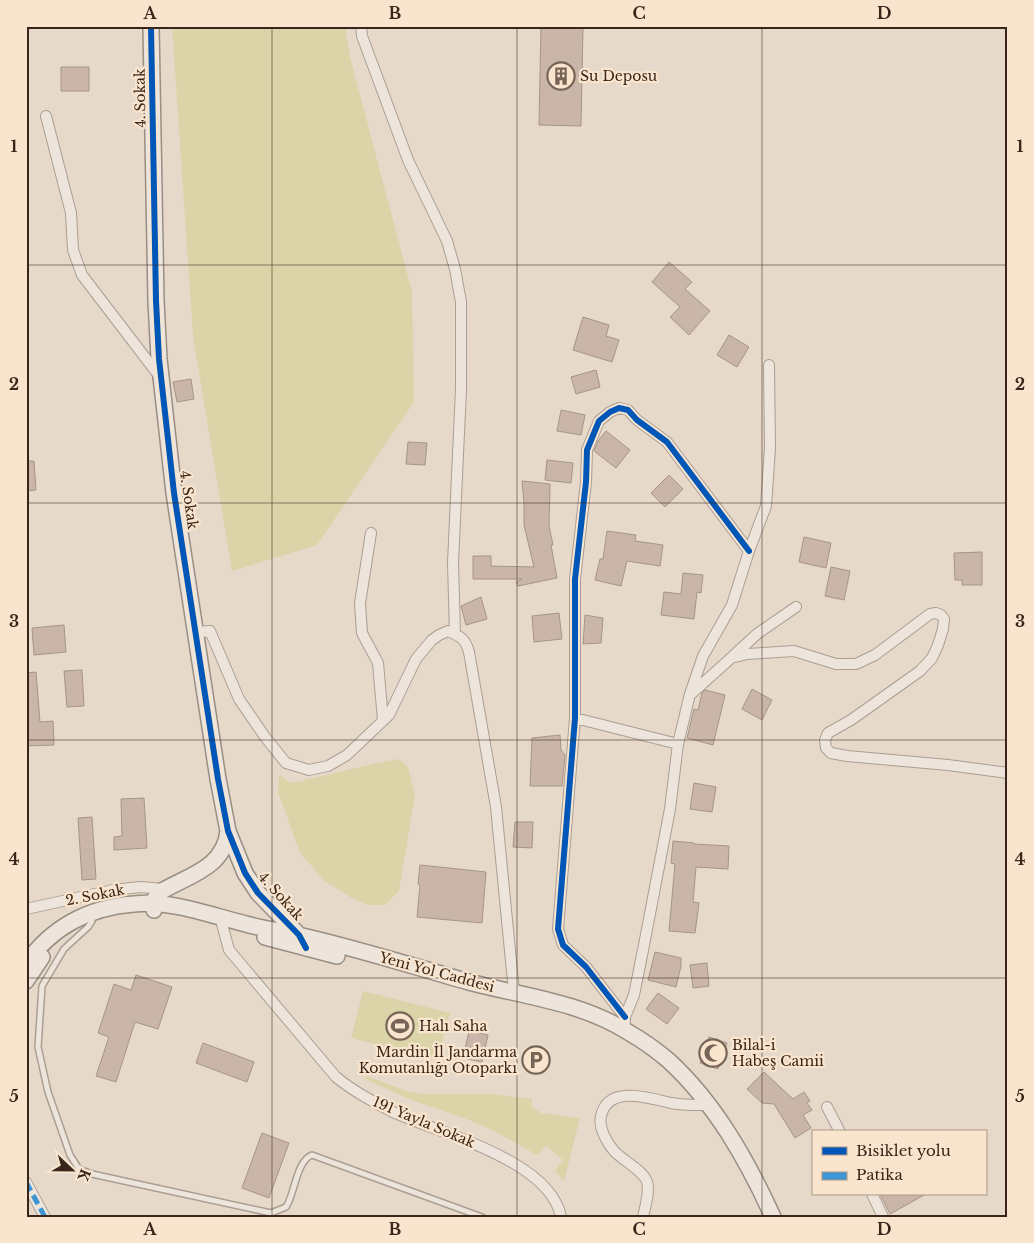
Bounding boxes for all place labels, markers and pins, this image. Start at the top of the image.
building icon: Su Deposu [546,61,576,91]
place label: Su Deposu [580,67,658,85]
sports icon: Halı Saha [385,1011,415,1041]
place label: Halı Saha [419,1017,487,1035]
place label: Bilal-i Habeş Camii [732,1036,824,1070]
mosque icon: Bilal-i Habeş Camii [698,1038,728,1068]
place label: Mardin İl Jandarma Komutanlığı Otoparkı [359,1043,517,1077]
parking icon: Mardin İl Jandarma Komutanlığı Otoparkı [521,1045,551,1075]

